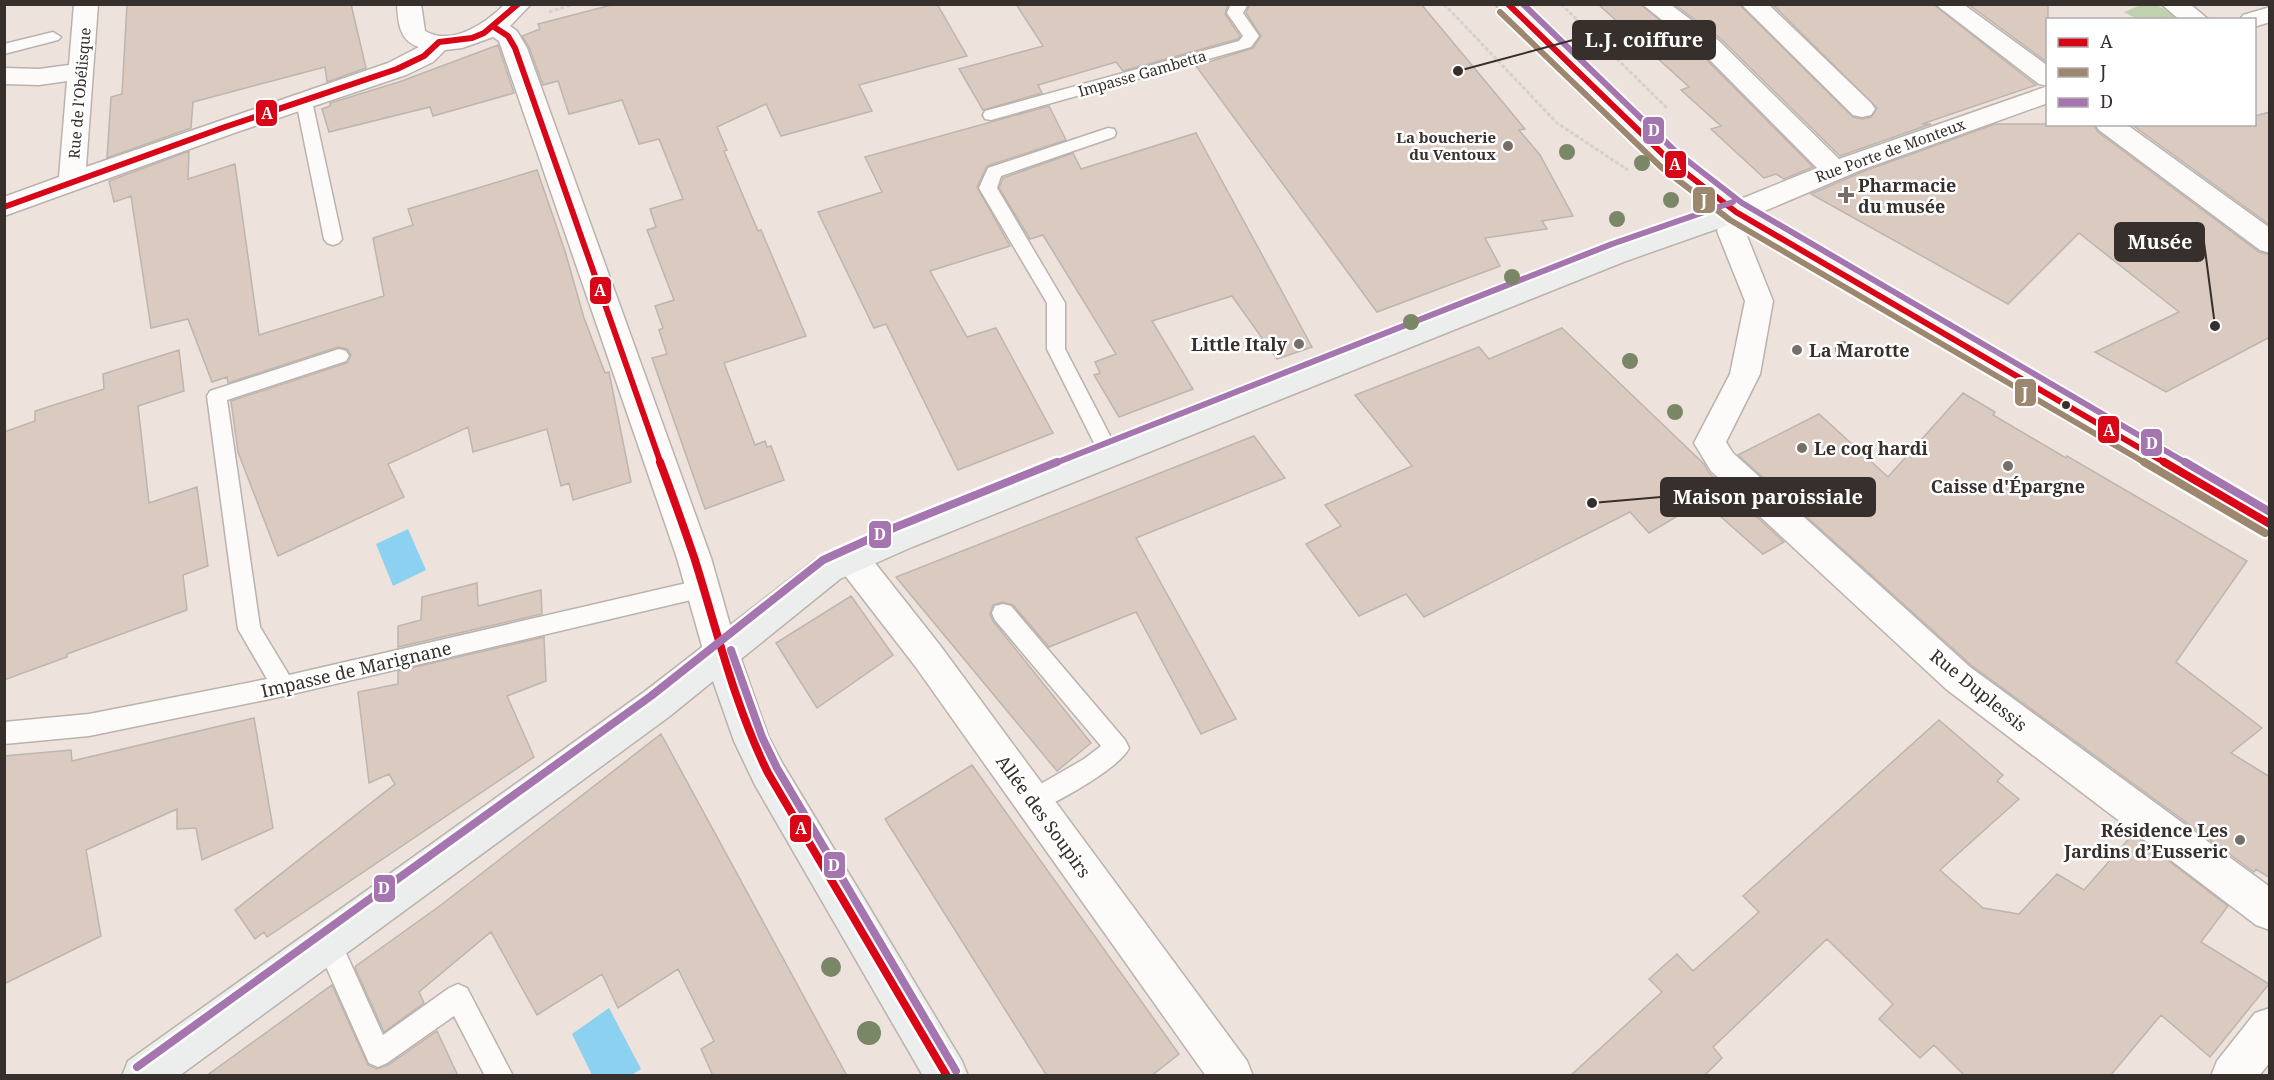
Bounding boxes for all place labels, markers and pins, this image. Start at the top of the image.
callout: L.J. coiffure [1573,21,1715,59]
place label: La boucherie du Ventoux [1396,127,1496,164]
marker: La boucherie du Ventoux [1501,139,1515,153]
place label: Pharmacie du musée [1858,173,1956,218]
marker: Pharmacie du musée [1839,188,1853,202]
callout: Musée [2115,223,2204,261]
place label: Little Italy [1191,332,1288,356]
marker: Little Italy [1292,337,1306,351]
place label: La Marotte [1809,338,1910,362]
marker: La Marotte [1790,343,1804,357]
unlabelled marker [2060,399,2072,411]
place label: Le coq hardi [1814,436,1929,460]
marker: Le coq hardi [1795,441,1809,455]
marker: Caisse d'Épargne [2001,459,2015,473]
place label: Caisse d'Épargne [1931,474,2085,498]
callout: Maison paroissiale [1661,478,1875,516]
place label: Résidence Les Jardins d’Eusseric [2063,818,2228,863]
marker: Résidence Les Jardins d’Eusseric [2233,833,2247,847]

